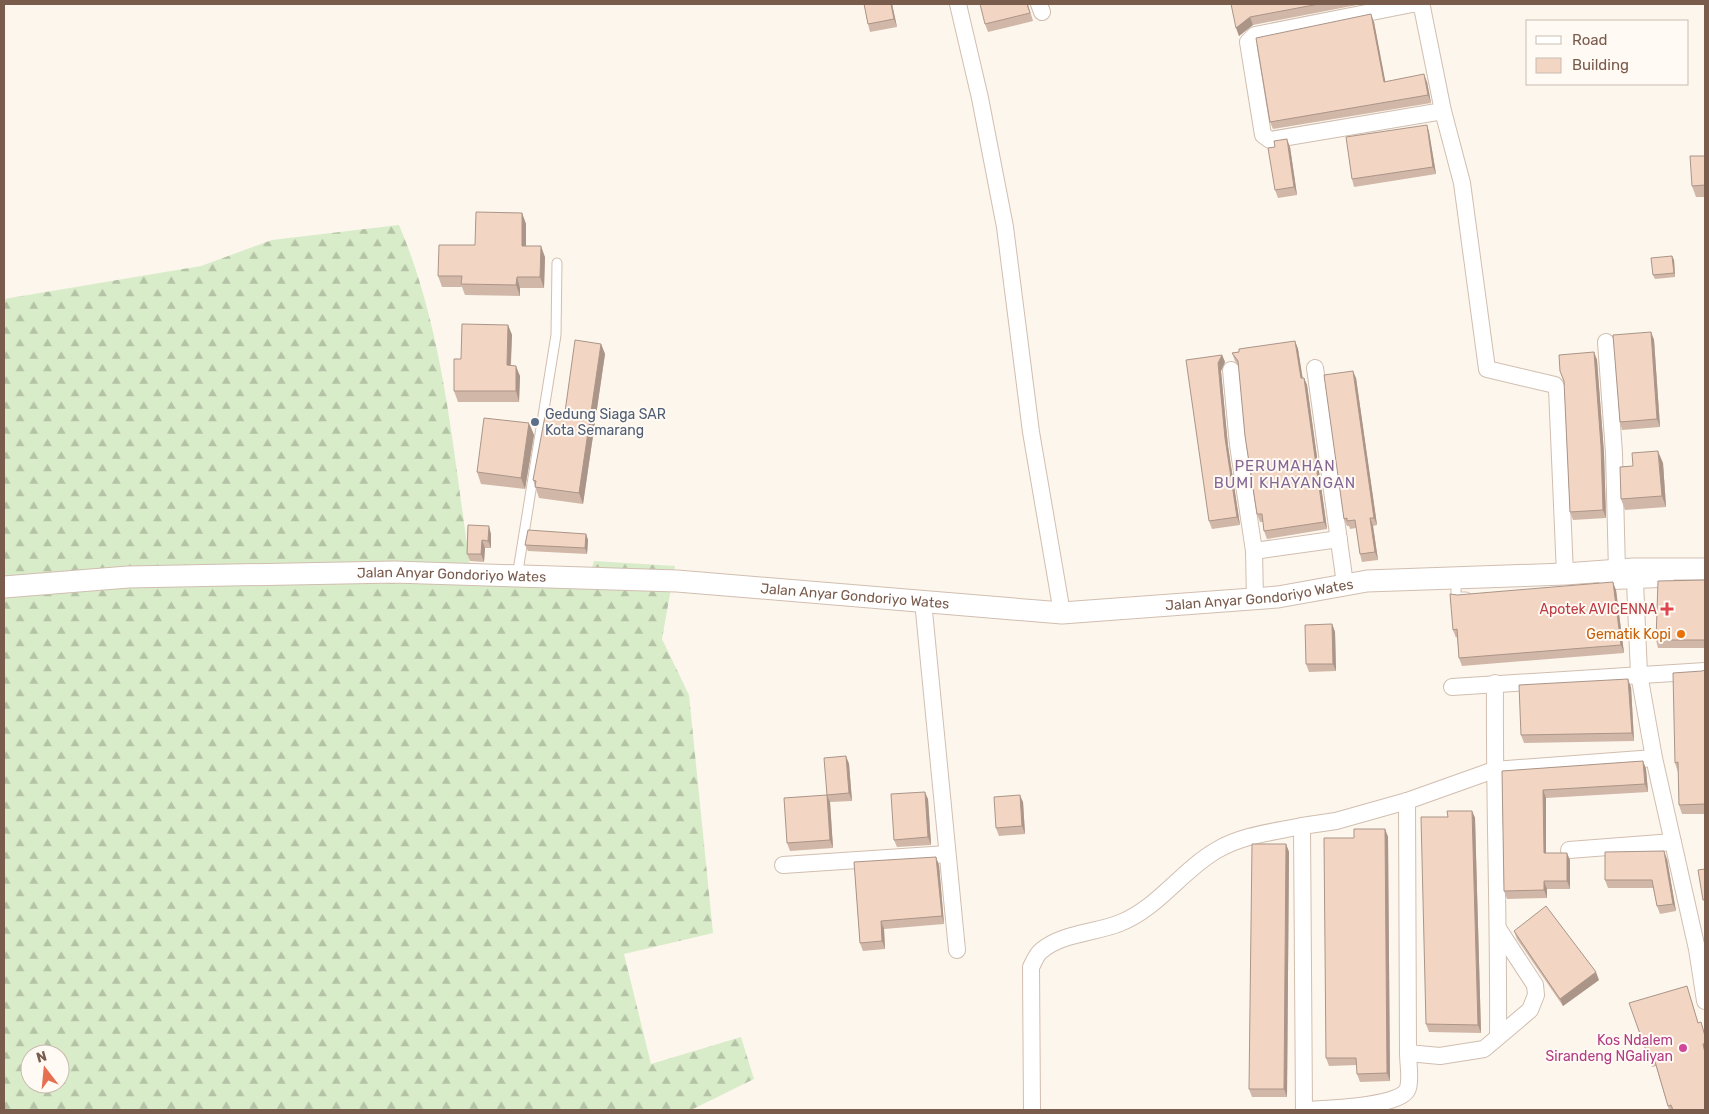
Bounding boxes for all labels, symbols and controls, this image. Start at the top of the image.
legend [1526,20,1689,85]
text: Road [1572,31,1608,49]
text: Building [1572,56,1629,74]
place label: Gedung Siaga SAR Kota Semarang [545,406,666,439]
marker: Gedung Siaga SAR Kota Semarang [529,416,541,428]
district label: PERUMAHAN BUMI KHAYANGAN [1214,457,1356,492]
street label: Jalan Anyar Gondoriyo Wates [357,563,547,585]
street label: Jalan Anyar Gondoriyo Wates [1164,575,1355,614]
street label: Jalan Anyar Gondoriyo Wates [760,579,950,612]
place label: Apotek AVICENNA [1540,601,1658,618]
marker: Apotek AVICENNA [1661,603,1673,615]
place label: Gematik Kopi [1586,626,1671,643]
marker: Gematik Kopi [1675,628,1687,640]
place label: Kos Ndalem Sirandeng NGaliyan [1546,1032,1673,1065]
marker: Kos Ndalem Sirandeng NGaliyan [1677,1042,1689,1054]
north arrow [20,1044,70,1094]
text: N [34,1047,49,1067]

